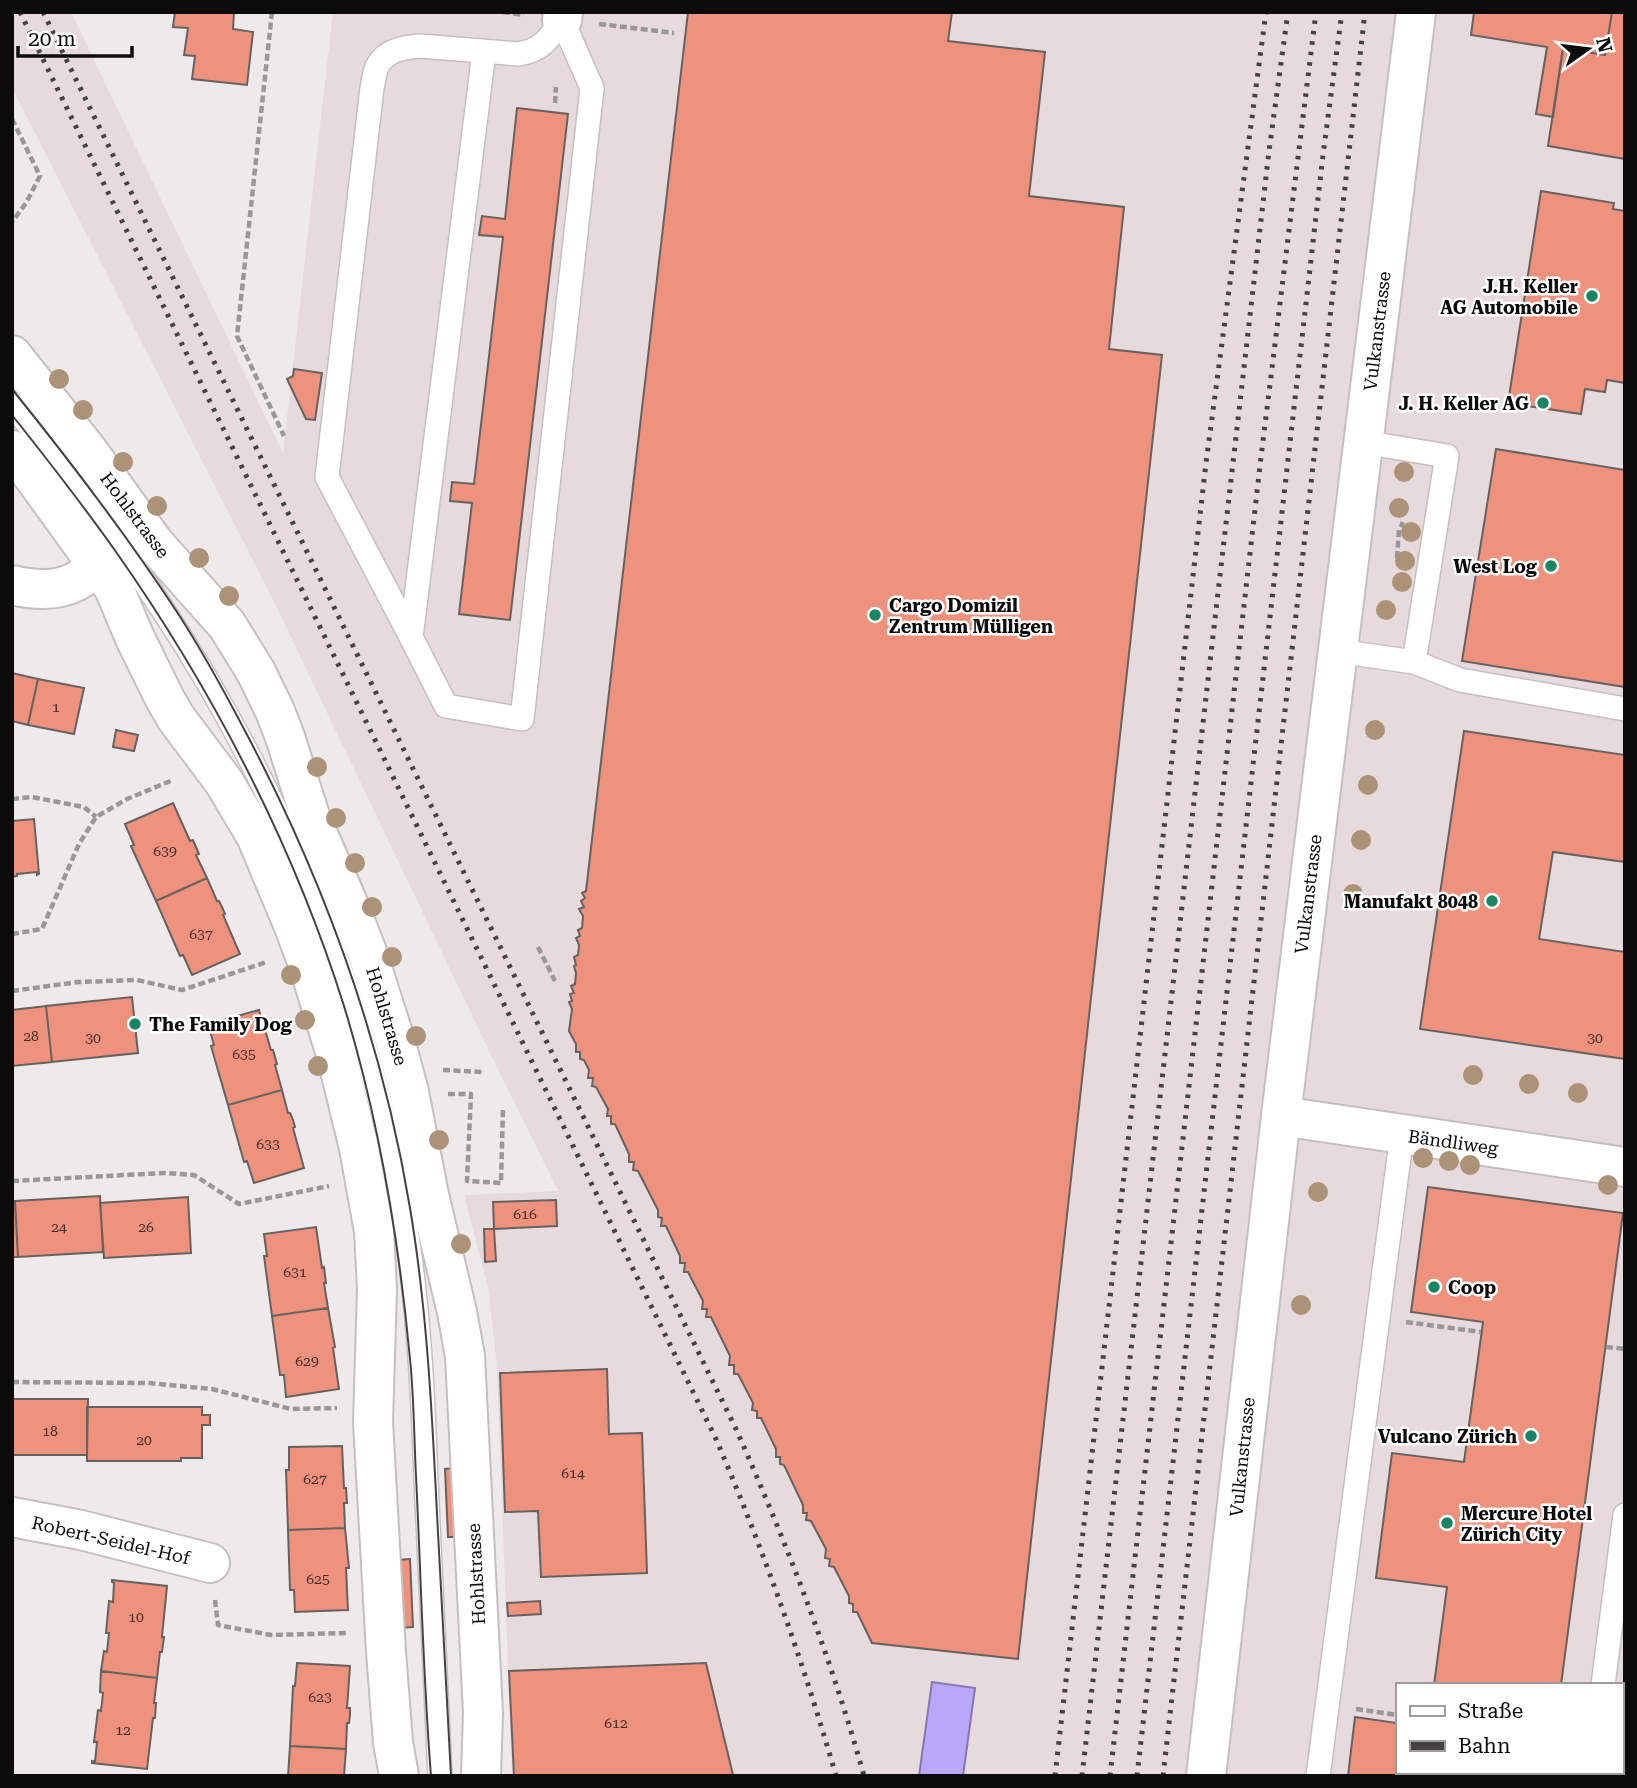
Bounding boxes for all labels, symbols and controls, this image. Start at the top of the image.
scale bar [18,14,131,58]
north arrow [1553,14,1623,84]
text: 20 m [28,27,76,51]
text: N [1591,35,1617,55]
street label: Vulkanstrasse [1359,270,1395,392]
place label: J.H. Keller AG Automobile [1440,276,1578,318]
marker: J.H. Keller AG Automobile [1584,288,1600,304]
place label: J. H. Keller AG [1398,393,1529,414]
marker: J. H. Keller AG [1535,395,1551,411]
street label: Hohlstrasse [96,468,174,562]
place label: West Log [1453,556,1538,577]
marker: West Log [1543,558,1559,574]
place label: Cargo Domizil Zentrum Mülligen [889,595,1053,637]
marker: Cargo Domizil Zentrum Mülligen [867,607,883,623]
house number: 1 [52,699,60,715]
street label: Vulkanstrasse [1290,833,1326,955]
house number: 639 [153,843,177,859]
place label: Manufakt 8048 [1344,891,1478,912]
marker: Manufakt 8048 [1484,893,1500,909]
house number: 637 [189,926,213,942]
street label: Hohlstrasse [362,964,412,1068]
place label: The Family Dog [149,1014,293,1035]
marker: The Family Dog [127,1016,143,1032]
house number: 28 [23,1028,39,1044]
house number: 30 [85,1030,101,1046]
house number: 30 [1587,1030,1603,1046]
house number: 635 [232,1046,256,1062]
street label: Bändliweg [1407,1125,1500,1159]
house number: 633 [256,1136,280,1152]
house number: 616 [513,1206,537,1222]
house number: 24 [51,1219,67,1235]
house number: 26 [138,1219,154,1235]
house number: 631 [283,1264,307,1280]
place label: Coop [1448,1277,1496,1298]
marker: Coop [1426,1279,1442,1295]
house number: 629 [295,1353,319,1369]
street label: Vulkanstrasse [1225,1396,1259,1518]
house number: 18 [42,1423,58,1439]
place label: Vulcano Zürich [1378,1426,1517,1447]
marker: Vulcano Zürich [1523,1428,1539,1444]
house number: 20 [136,1432,152,1448]
house number: 614 [561,1465,585,1481]
house number: 627 [303,1471,327,1487]
place label: Mercure Hotel Zürich City [1461,1503,1592,1545]
street label: Robert-Seidel-Hof [30,1512,193,1569]
marker: Mercure Hotel Zürich City [1439,1515,1455,1531]
street label: Hohlstrasse [463,1522,489,1625]
house number: 625 [306,1571,330,1587]
house number: 10 [128,1609,144,1625]
legend [1396,1683,1623,1774]
house number: 623 [308,1689,332,1705]
text: Straße [1458,1699,1523,1723]
house number: 612 [604,1715,628,1731]
house number: 12 [115,1722,131,1738]
text: Bahn [1458,1734,1511,1758]

